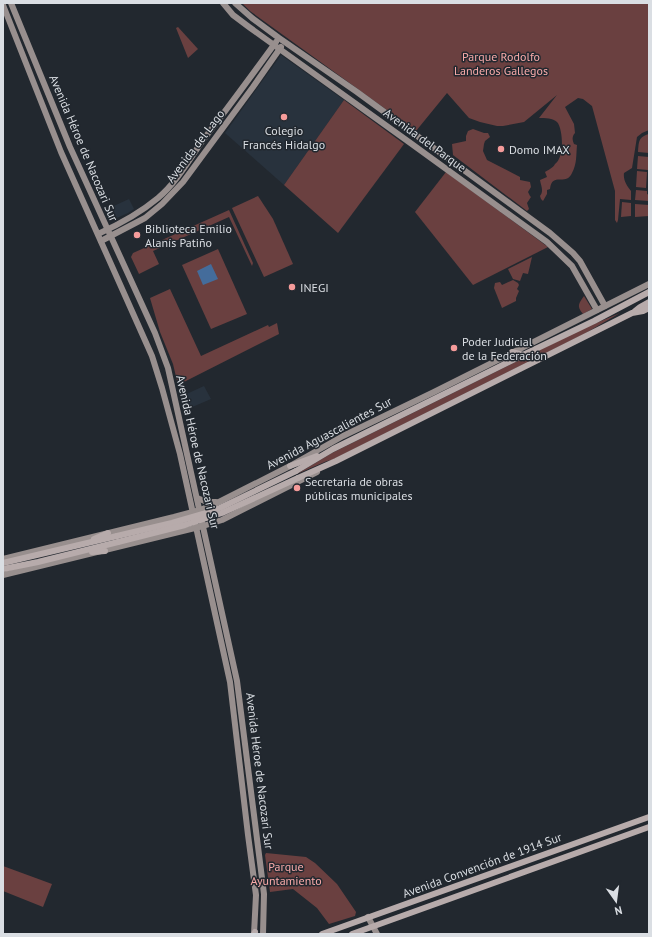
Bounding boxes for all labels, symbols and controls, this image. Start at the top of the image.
park label: Parque Rodolfo Landeros Gallegos [454,49,548,78]
street label: Avenida Héroe de Nacozari Sur [46,73,122,223]
street label: Avenida del Parque [381,105,469,175]
street label: Avenida del Lago [163,106,227,186]
marker: Colegio Francés Hidalgo [279,112,289,122]
place label: Colegio Francés Hidalgo [243,123,325,152]
place label: Domo IMAX [509,142,570,157]
marker: Domo IMAX [496,144,506,154]
place label: Biblioteca Emilio Alanís Patiño [145,221,232,250]
marker: Biblioteca Emilio Alanís Patiño [132,230,142,240]
place label: INEGI [300,280,329,295]
marker: INEGI [287,282,297,292]
place label: Poder Judicial de la Federación [462,334,547,363]
marker: Poder Judicial de la Federación [449,343,459,353]
street label: Avenida Héroe de Nacozari Sur [173,374,223,530]
street label: Avenida Aguascalientes Sur [264,393,394,473]
place label: Secretaria de obras públicas municipales [305,474,413,503]
marker: Secretaria de obras públicas municipales [292,483,302,493]
street label: Avenida Héroe de Nacozari Sur [243,692,277,850]
street label: Avenida Convención de 1914 Sur [400,829,564,901]
park label: Parque Ayuntamiento [250,859,322,888]
north arrow [596,881,636,921]
text: N [613,903,624,918]

